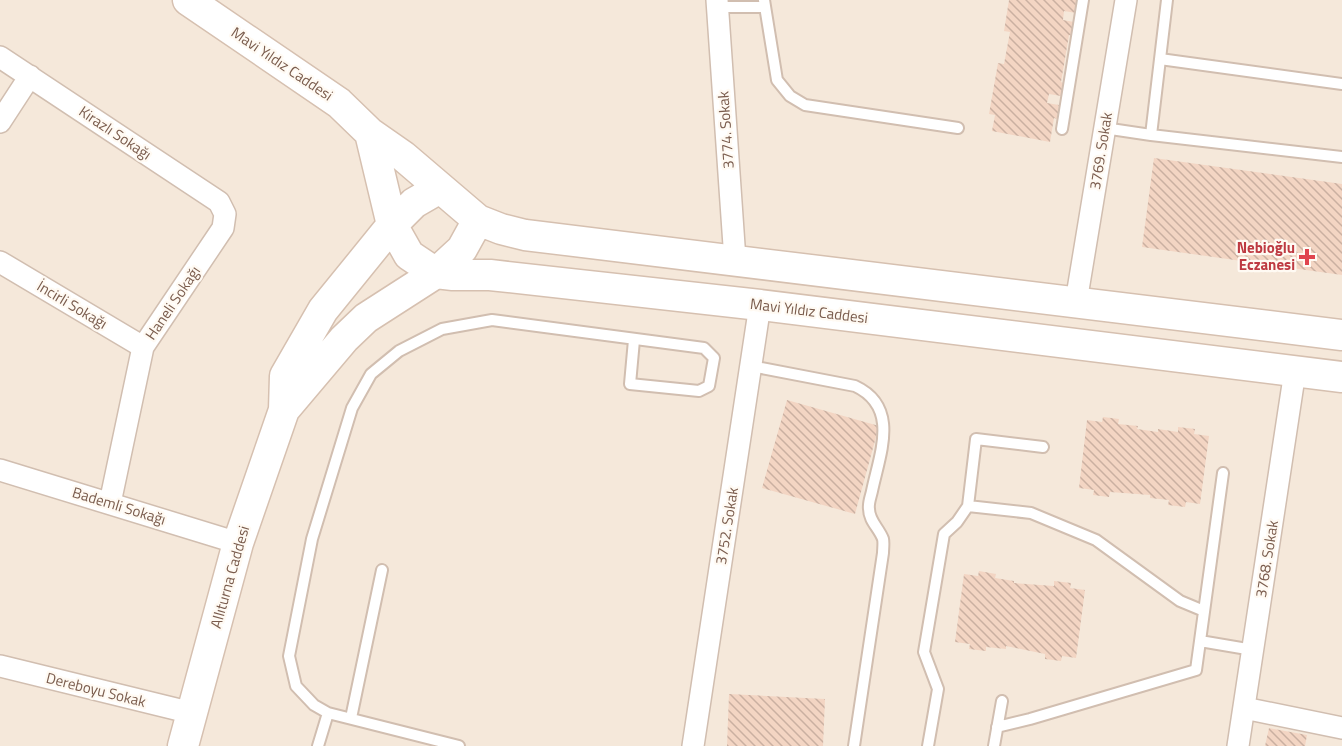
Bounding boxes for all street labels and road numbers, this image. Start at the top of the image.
street label: Mavi Yıldız Caddesi [227,21,338,106]
street label: 3774. Sokak [711,90,740,170]
street label: Kirazlı Sokağı [74,100,156,165]
street label: 3769. Sokak [1083,111,1118,191]
street label: Haneli Sokağı [139,261,206,344]
street label: İncirli Sokağı [33,274,112,335]
street label: Mavi Yıldız Caddesi [749,292,869,329]
street label: Bademli Sokağı [70,480,169,531]
street label: 3752. Sokak [709,486,744,566]
street label: 3768. Sokak [1249,519,1284,599]
street label: Allıturna Caddesi [204,523,255,631]
street label: Dereboyu Sokak [44,666,148,713]

